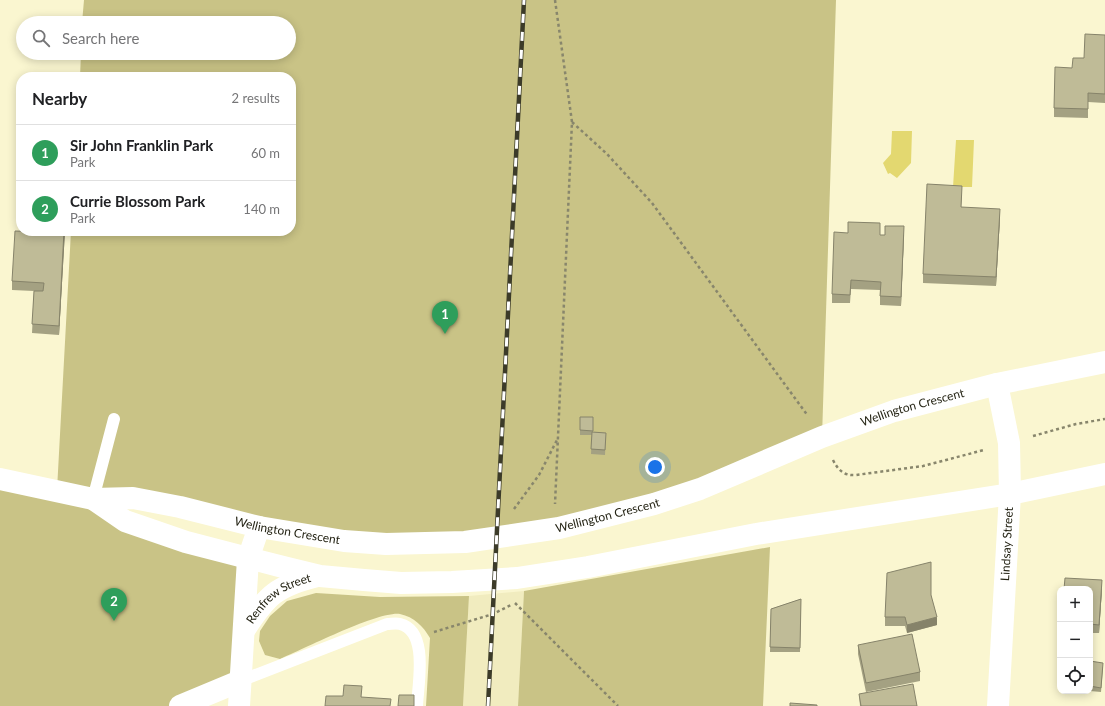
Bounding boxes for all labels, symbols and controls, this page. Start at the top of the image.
search box [16,16,296,60]
icon: search [30,27,52,49]
text: Search here [62,29,139,47]
text: Nearby [32,88,87,109]
text: 2 results [232,90,280,106]
text: Sir John Franklin Park [70,136,213,154]
text: 1 [41,145,49,161]
text: 60 m [251,145,280,161]
text: Park [70,154,95,170]
text: Currie Blossom Park [70,192,205,210]
text: 2 [41,201,49,217]
text: 140 m [243,201,280,217]
text: Park [70,210,95,226]
pin: 1 [432,301,458,334]
street label: Wellington Crescent [858,385,966,429]
your location [645,457,665,477]
street label: Wellington Crescent [554,494,662,536]
street label: Lindsay Street [997,506,1016,581]
street label: Wellington Crescent [233,513,342,547]
street label: Renfrew Street [243,570,313,626]
map controls [1057,586,1093,694]
button: + [1057,586,1093,622]
pin: 2 [101,588,127,621]
button: − [1057,622,1093,658]
button: locate [1057,658,1093,694]

